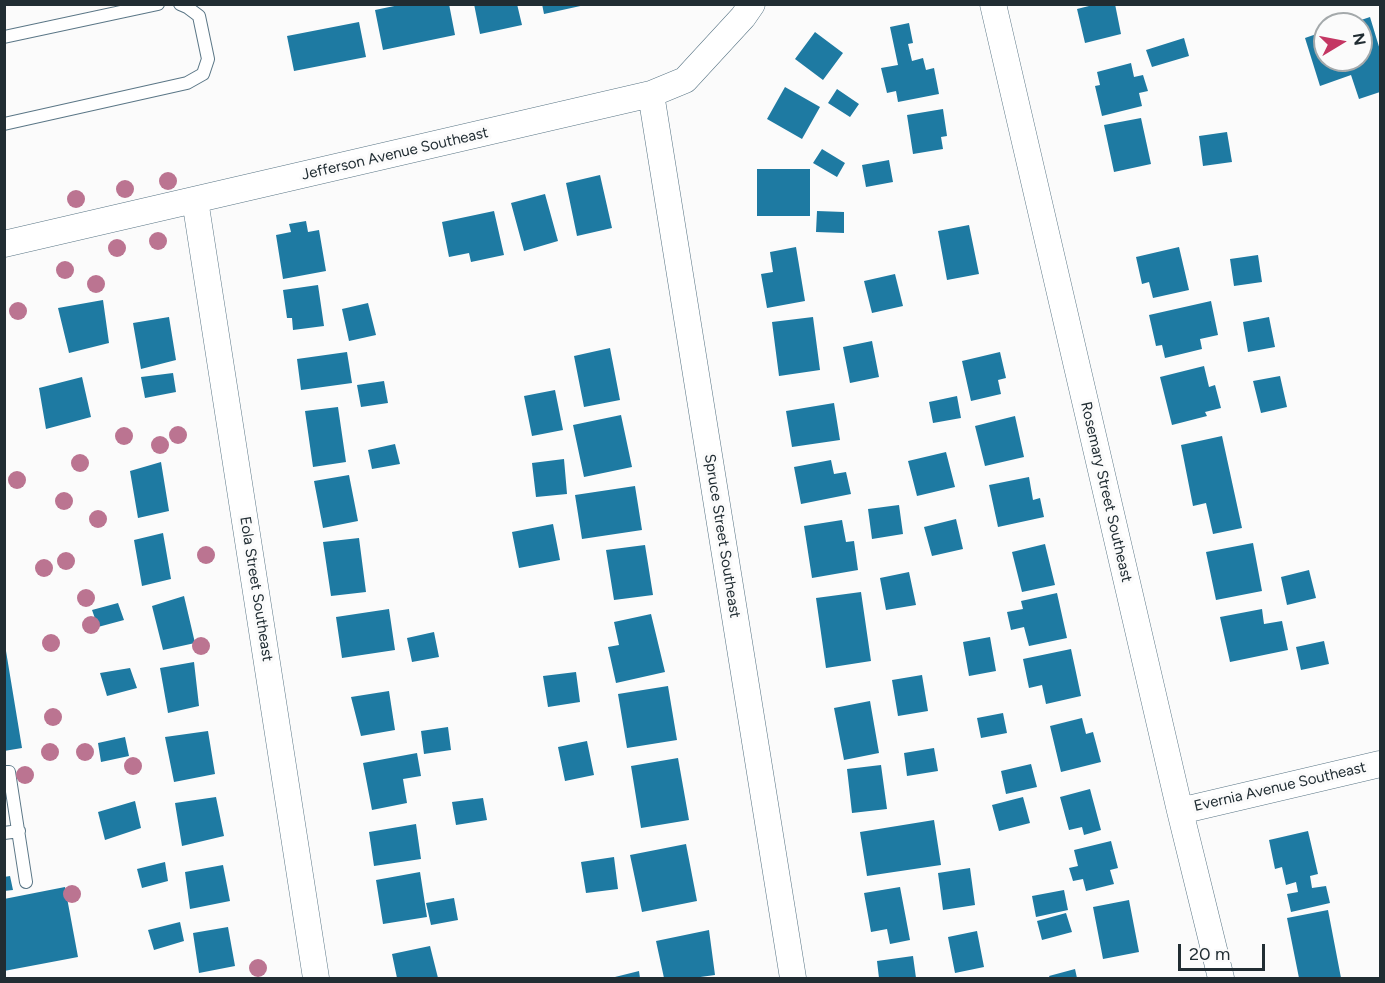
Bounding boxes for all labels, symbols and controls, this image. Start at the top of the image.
north arrow [1313,12,1373,72]
text: N [1349,31,1370,47]
street label: Jefferson Avenue Southeast [300,124,490,184]
street label: Rosemary Street Southeast [1076,400,1136,584]
street label: Spruce Street Southeast [700,453,744,619]
street label: Eola Street Southeast [236,515,276,663]
street label: Evernia Avenue Southeast [1192,758,1368,816]
scale bar [1181,932,1268,970]
text: 20 m [1189,943,1230,965]

